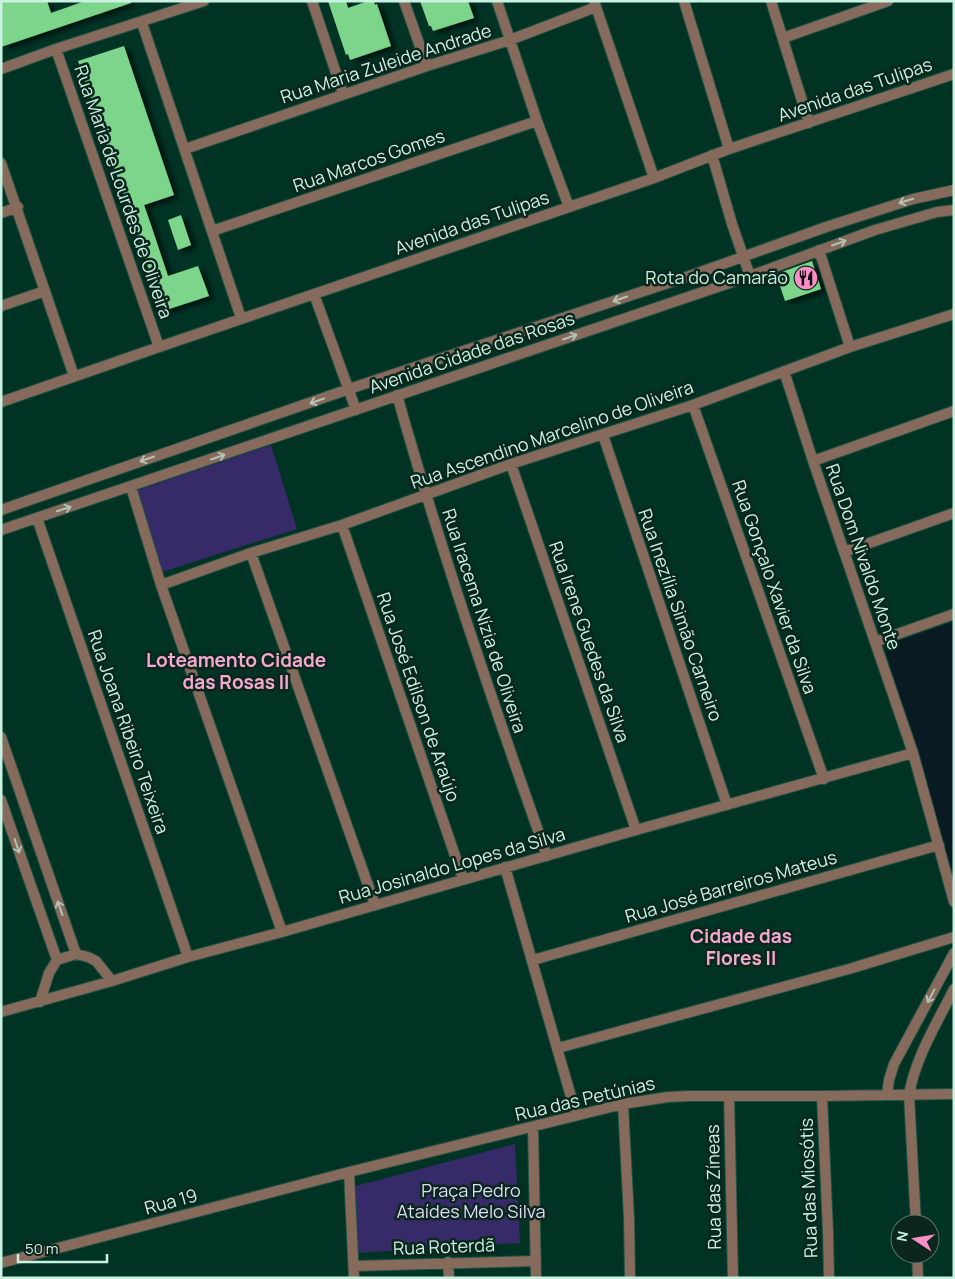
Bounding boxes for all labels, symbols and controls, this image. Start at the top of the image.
street label: Rua Maria Zuleide Andrade [277,18,494,109]
street label: Avenida das Tulipas [774,51,935,127]
street label: Rua Maria de Lourdes de Oliveira [69,62,179,322]
street label: Rua Marcos Gomes [290,123,448,197]
street label: Avenida das Tulipas [391,184,552,260]
one-way arrow [899,197,915,207]
one-way arrow [831,237,847,247]
place label: Rota do Camarão [645,265,788,289]
restaurant icon: Rota do Camarão [793,265,819,291]
one-way arrow [613,295,629,304]
street label: Avenida Cidade das Rosas [366,306,578,399]
one-way arrow [562,331,578,341]
street label: Rua Ascendino Marcelino de Oliveira [407,374,696,494]
one-way arrow [309,396,325,406]
one-way arrow [210,452,225,461]
one-way arrow [139,455,155,465]
street label: Rua Dom Nivaldo Monte [821,460,907,653]
street label: Rua Gonçalo Xavier da Silva [727,476,823,697]
one-way arrow [56,504,71,513]
street label: Rua Iracema Nízia de Oliveira [437,505,533,736]
street label: Rua Inezília Simão Carneiro [633,505,729,724]
street label: Rua Irene Guedes da Silva [544,538,636,746]
street label: Rua José Edilson de Araújo [372,589,466,805]
street label: Rua Joana Ribeiro Teixeira [83,626,175,837]
district label: Loteamento Cidade das Rosas II [146,647,326,695]
street label: Rua Josinaldo Lopes da Silva [336,821,568,909]
one-way arrow [13,838,22,853]
street label: Rua José Barreiros Mateus [622,844,839,928]
one-way arrow [55,900,65,916]
district label: Cidade das Flores II [690,923,792,971]
one-way arrow [926,988,935,1003]
street label: Rua das Petúnias [512,1070,657,1126]
street label: Rua das Miosótis [794,1118,822,1259]
street label: Rua das Zíneas [700,1124,726,1250]
park label: Praça Pedro Ataídes Melo Silva [397,1178,545,1223]
street label: Rua 19 [142,1182,200,1220]
north arrow [890,1214,940,1264]
text: N [891,1229,912,1243]
scale bar [18,1232,106,1264]
street label: Rua Roterdã [393,1232,495,1260]
text: 50 m [25,1238,59,1259]

